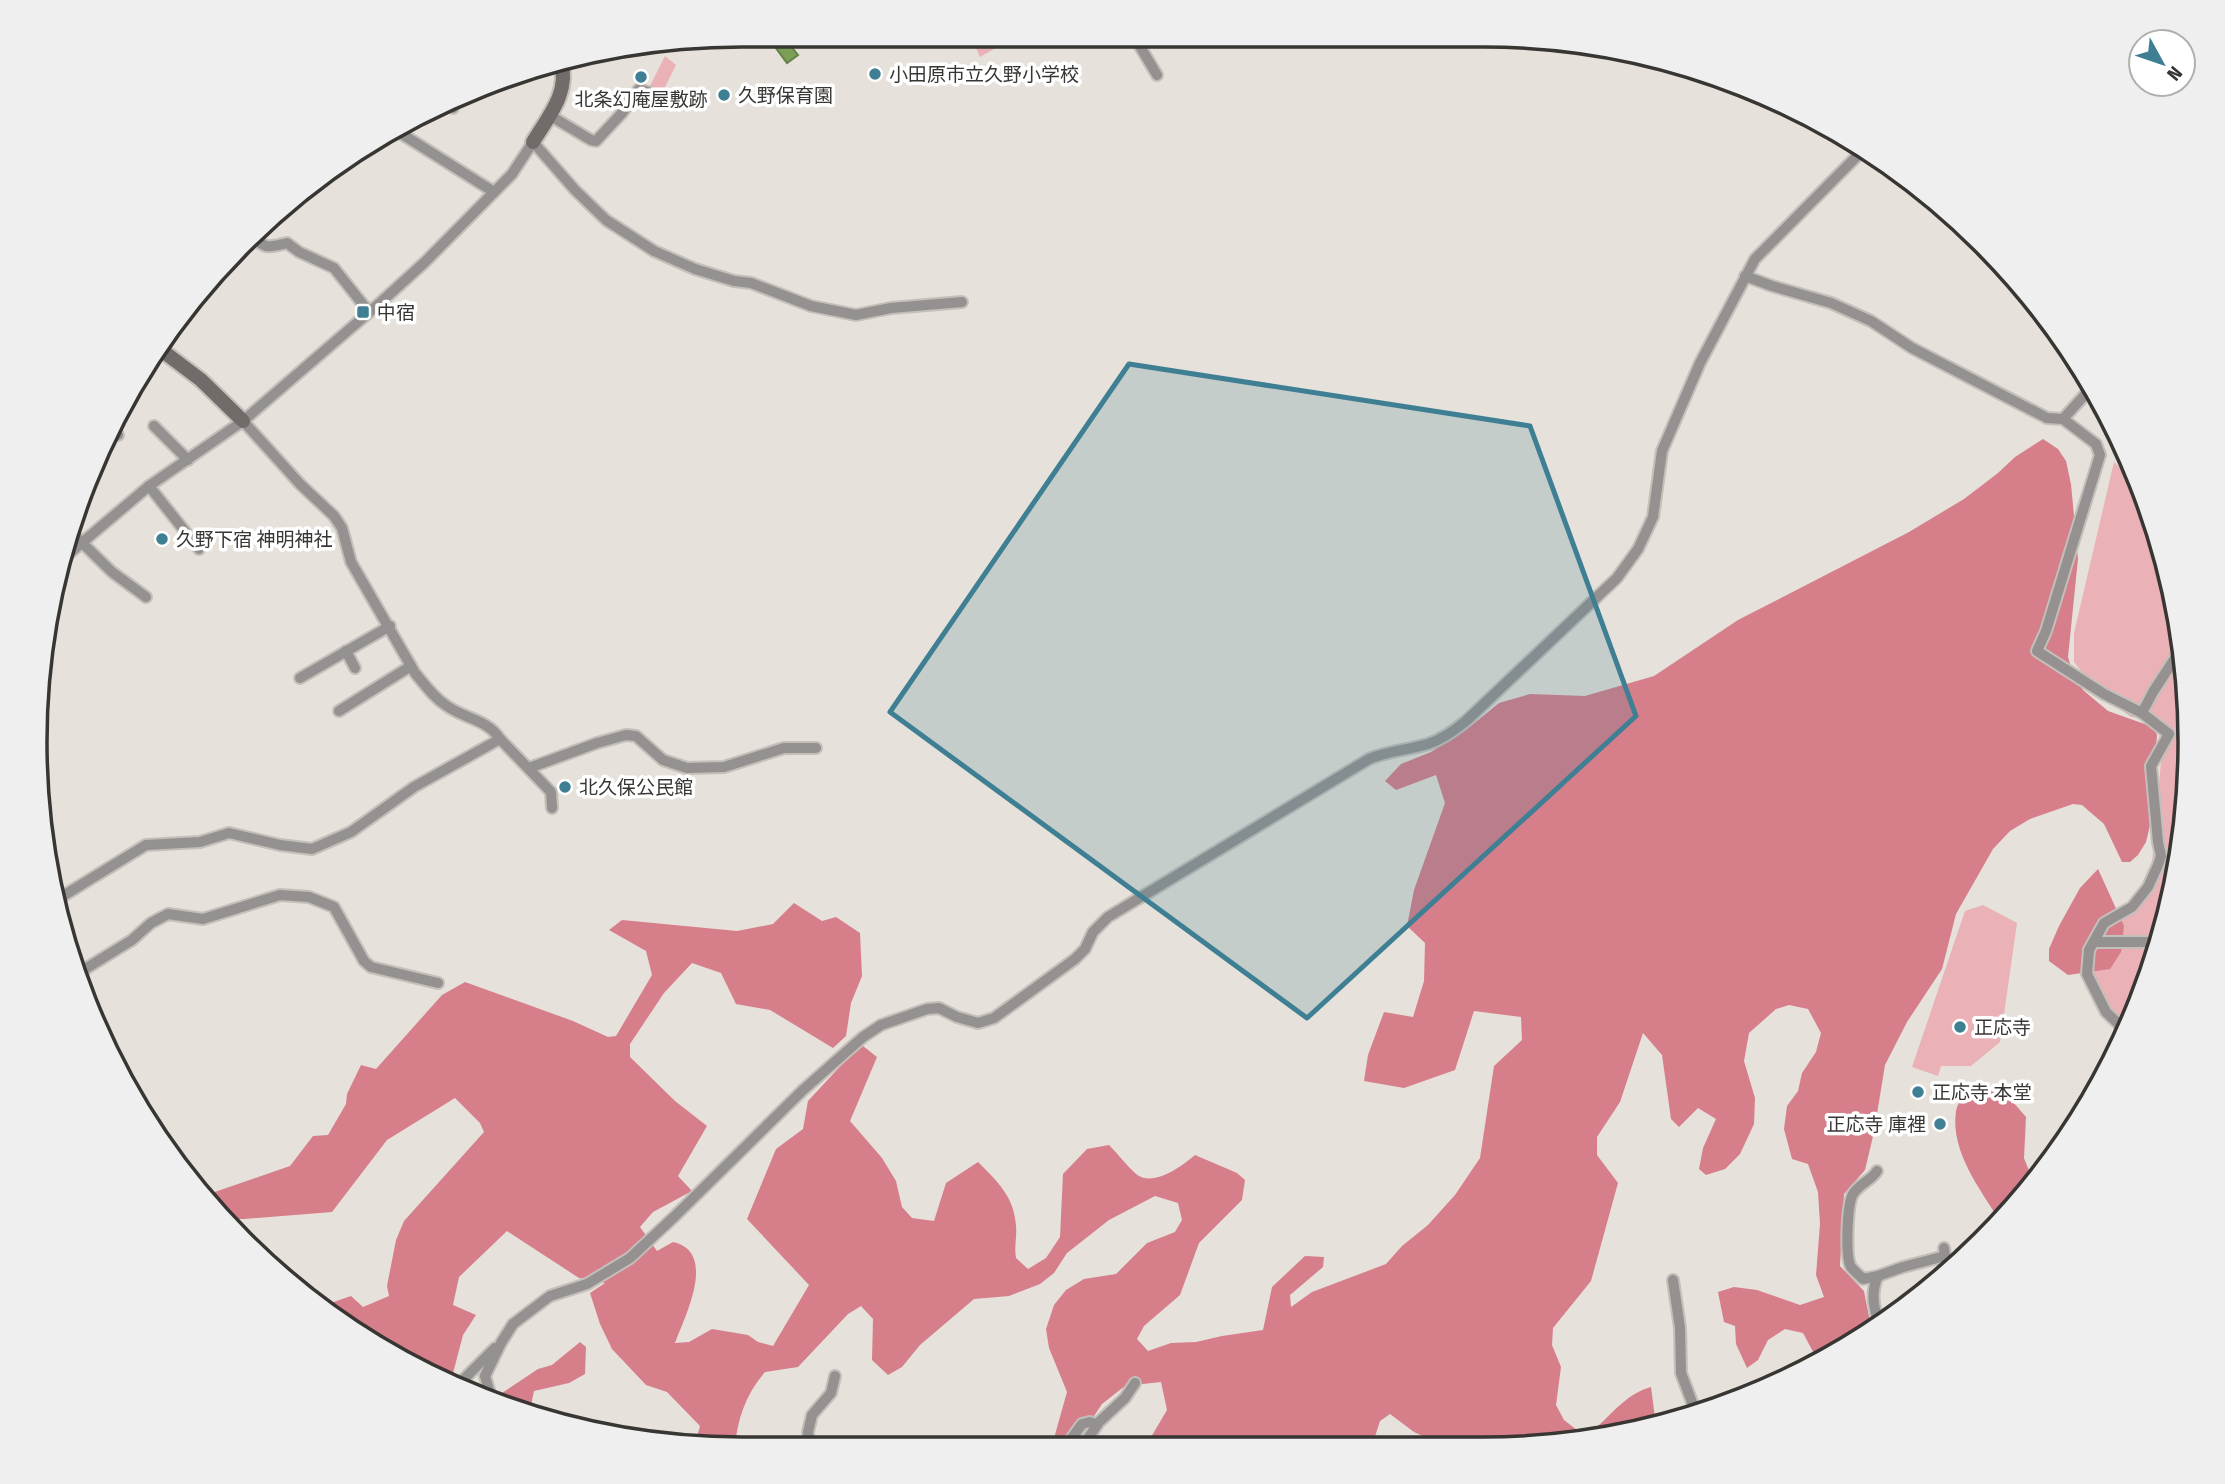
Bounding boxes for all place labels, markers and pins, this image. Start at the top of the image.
place label: 小田原市立久野小学校 [889,63,1079,86]
marker: 小田原市立久野小学校 [867,66,883,82]
marker: 北条幻庵屋敷跡 [633,69,649,85]
place label: 久野保育園 [738,84,833,107]
marker: 久野保育園 [716,87,732,103]
place label: 北条幻庵屋敷跡 [574,88,708,111]
place label: 中宿 [377,301,415,324]
marker: 中宿 [355,304,371,320]
place label: 久野下宿 神明神社 [176,528,332,551]
marker: 久野下宿 神明神社 [154,531,170,547]
place label: 北久保公民館 [579,776,693,799]
marker: 北久保公民館 [557,779,573,795]
place label: 正応寺 [1974,1016,2031,1039]
marker: 正応寺 [1952,1019,1968,1035]
place label: 正応寺 本堂 [1932,1081,2031,1104]
marker: 正応寺 本堂 [1910,1084,1926,1100]
place label: 正応寺 庫裡 [1827,1113,1926,1136]
marker: 正応寺 庫裡 [1932,1116,1948,1132]

